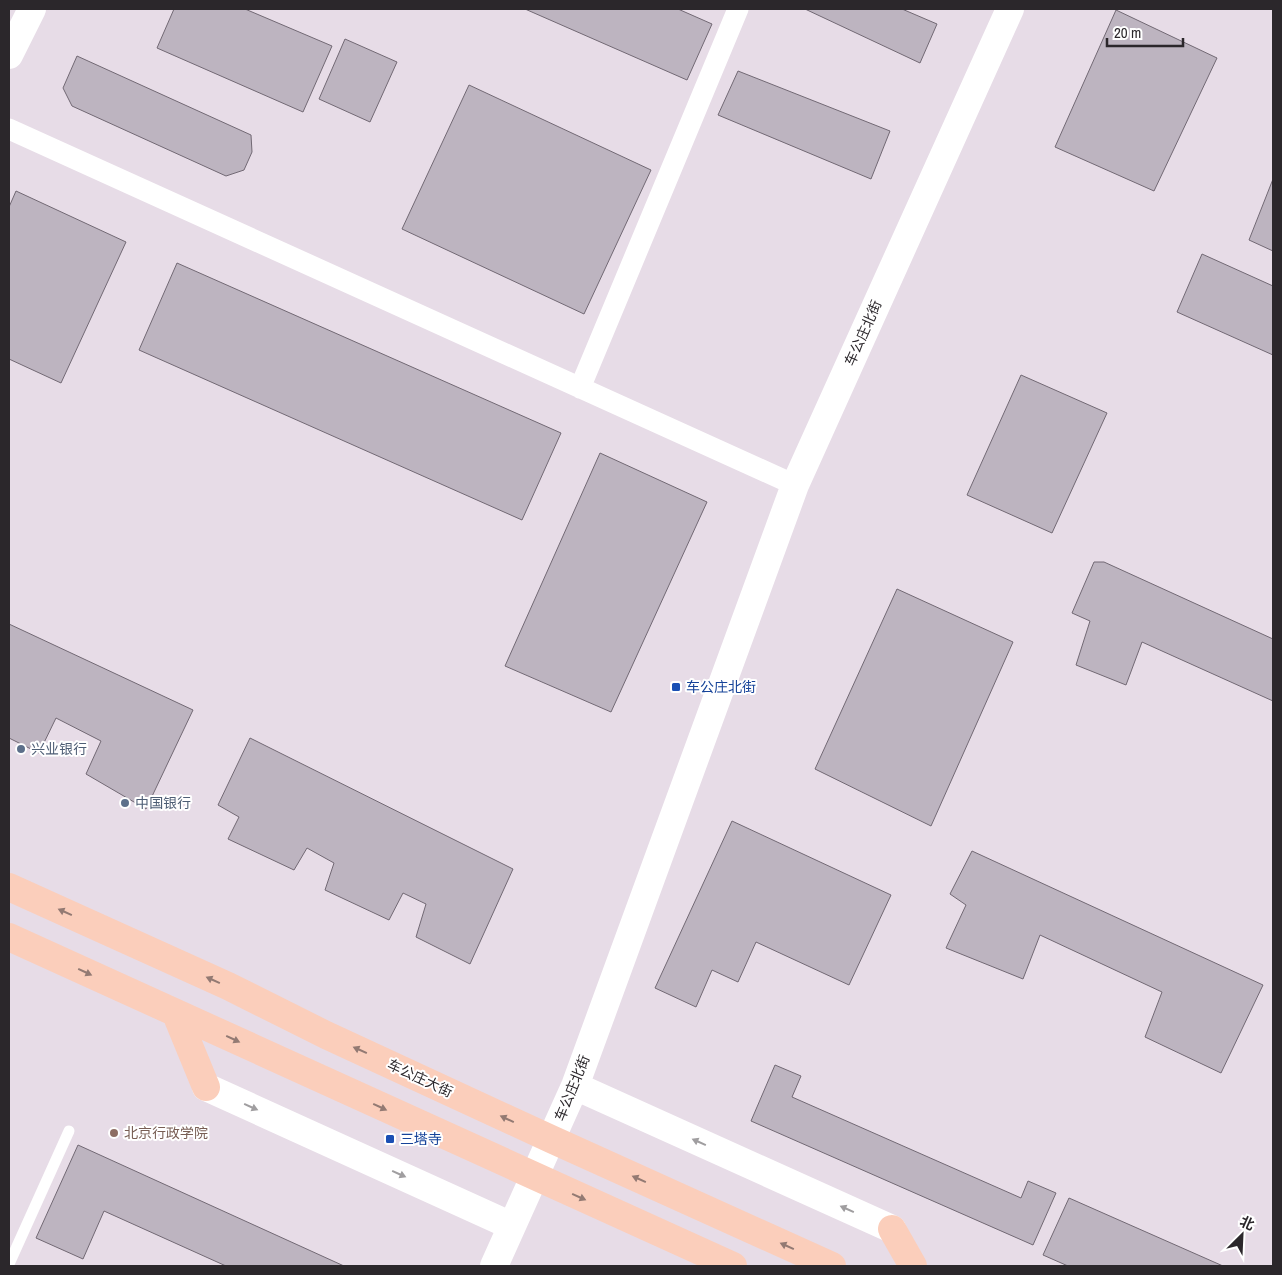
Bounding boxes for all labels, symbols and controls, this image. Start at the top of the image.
scale bar [1107,15,1183,47]
text: 20 m [1114,22,1141,43]
street label: 车公庄北街 [841,297,885,369]
place label: 车公庄北街 [686,678,756,696]
marker: 车公庄北街 [670,681,682,693]
place label: 兴业银行 [31,740,87,758]
marker: 兴业银行 [15,743,27,755]
place label: 中国银行 [135,794,191,812]
marker: 中国银行 [119,797,131,809]
one-way arrow [58,908,72,916]
one-way arrow [78,968,92,976]
one-way arrow [206,975,220,983]
one-way arrow [225,1035,240,1044]
one-way arrow [353,1045,367,1053]
street label: 车公庄北街 [551,1052,593,1124]
street label: 车公庄大街 [384,1055,456,1101]
one-way arrow [244,1103,258,1111]
one-way arrow [373,1103,387,1111]
one-way arrow [500,1114,514,1122]
place label: 北京行政学院 [124,1124,208,1142]
marker: 北京行政学院 [108,1127,120,1139]
place label: 三塔寺 [400,1130,442,1148]
marker: 三塔寺 [384,1133,396,1145]
one-way arrow [692,1138,706,1146]
one-way arrow [392,1171,406,1179]
one-way arrow [632,1175,646,1183]
one-way arrow [572,1193,586,1201]
one-way arrow [840,1205,854,1213]
north arrow [1217,1210,1267,1260]
text: 北 [1237,1212,1257,1234]
one-way arrow [780,1242,794,1250]

